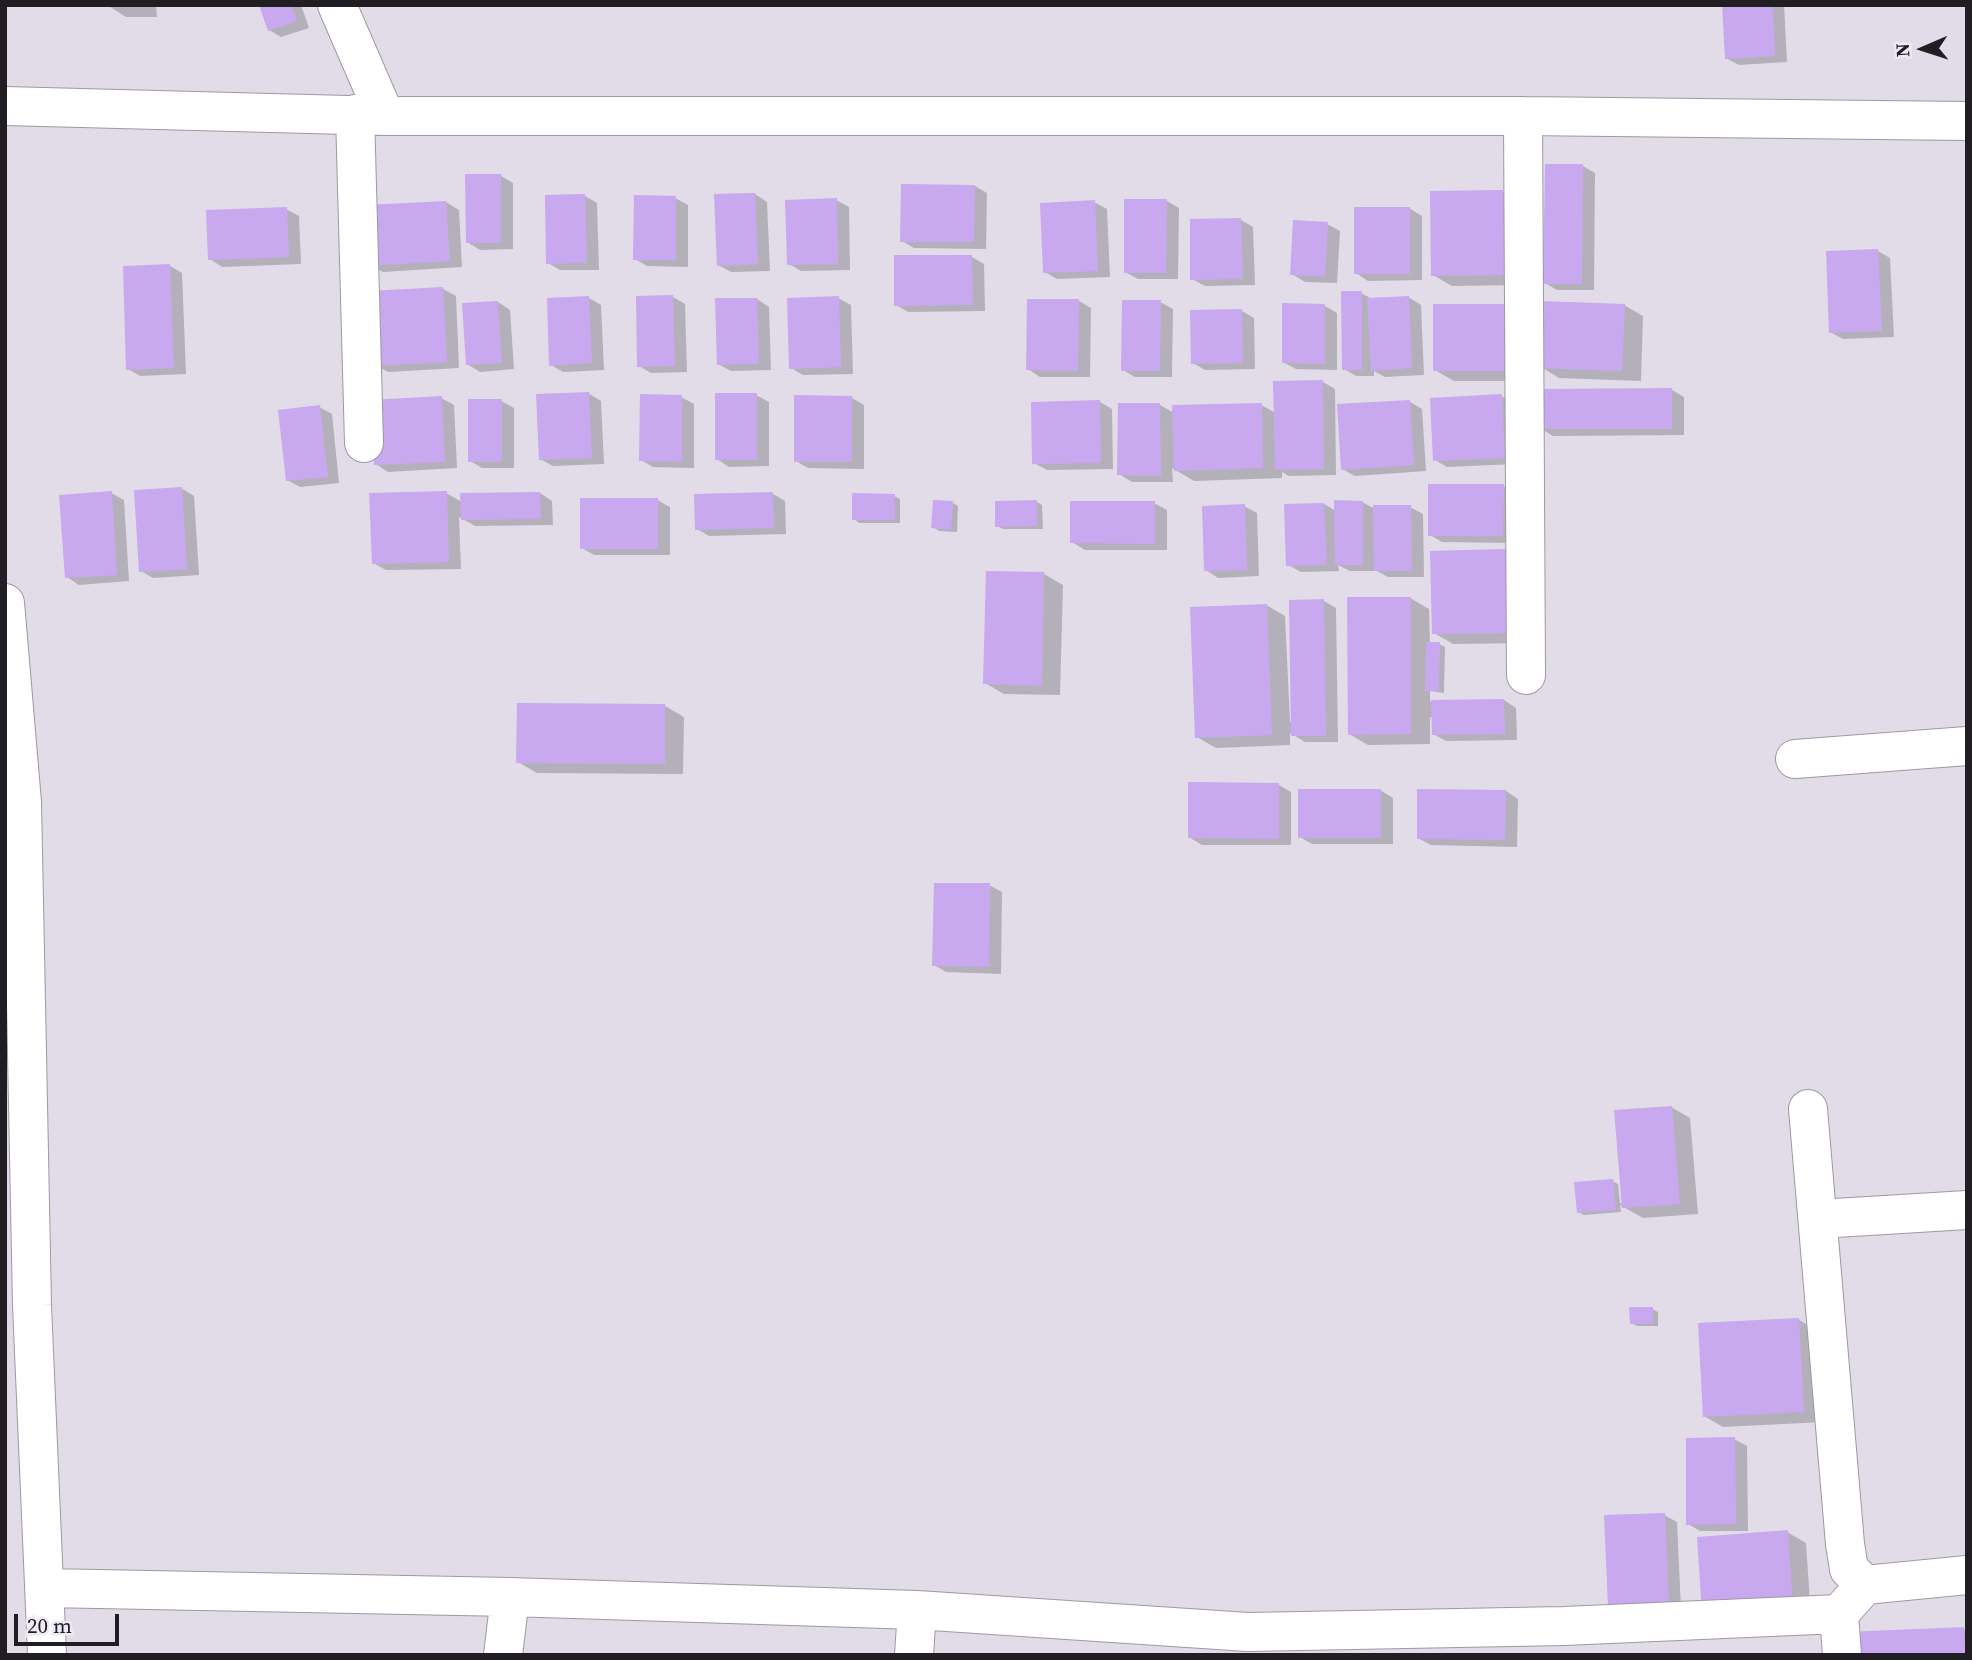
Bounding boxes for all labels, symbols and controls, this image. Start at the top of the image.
north arrow [1888,14,1958,84]
text: N [1889,43,1915,58]
scale bar [18,1600,122,1644]
text: 20 m [27,1611,72,1640]

